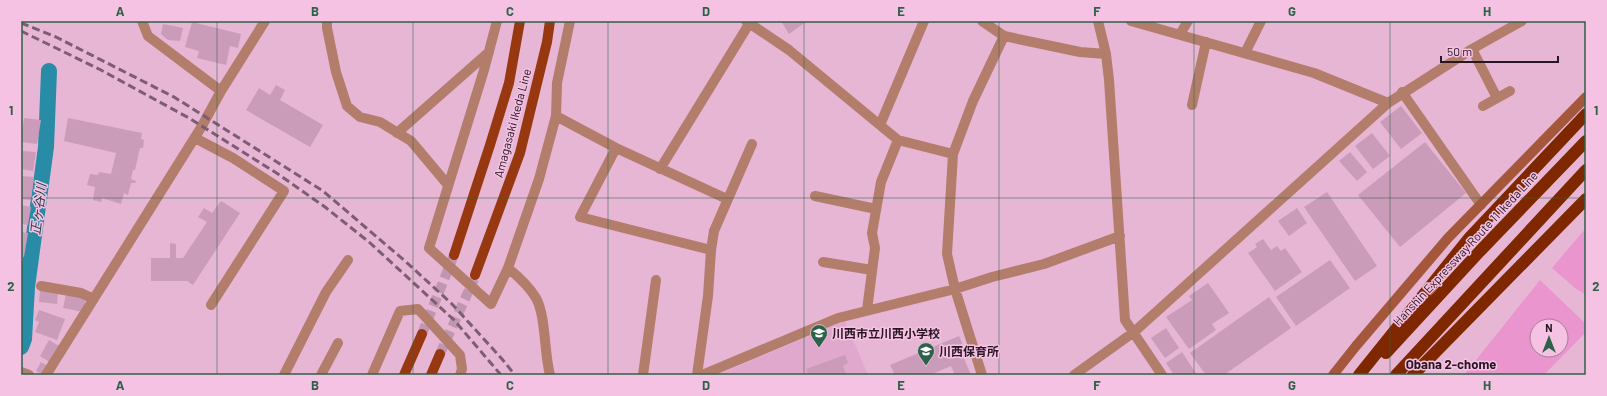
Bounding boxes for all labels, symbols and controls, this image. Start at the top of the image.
text: A [116,3,125,19]
text: B [311,3,319,19]
text: C [506,3,514,19]
text: D [702,3,710,19]
text: E [897,3,905,19]
text: F [1093,3,1101,19]
text: G [1288,3,1296,19]
text: H [1483,3,1491,19]
scale bar [1441,38,1558,64]
text: 50 m [1447,44,1472,58]
street label: Amagasaki Ikeda Line [491,67,533,179]
text: 1 [9,102,13,118]
text: 1 [1594,102,1598,118]
street label: Hanshin Expressway Route 11 Ikeda Line [1390,168,1540,328]
water label: 正ヶ谷川 [27,180,49,236]
text: 2 [7,278,15,294]
text: 2 [1592,278,1600,294]
north arrow [1529,318,1569,358]
text: N [1545,321,1553,334]
school or university icon: 川西市立川西小学校 [809,323,829,348]
place label: 川西市立川西小学校 [832,326,940,340]
school or university icon: 川西保育所 [916,341,936,366]
place label: 川西保育所 [939,344,999,358]
district label: Obana 2-chome [1406,356,1496,372]
text: A [116,377,125,393]
text: B [311,377,319,393]
text: C [506,377,514,393]
text: D [702,377,710,393]
text: E [897,377,905,393]
text: F [1093,377,1101,393]
text: G [1288,377,1296,393]
text: H [1483,377,1491,393]

